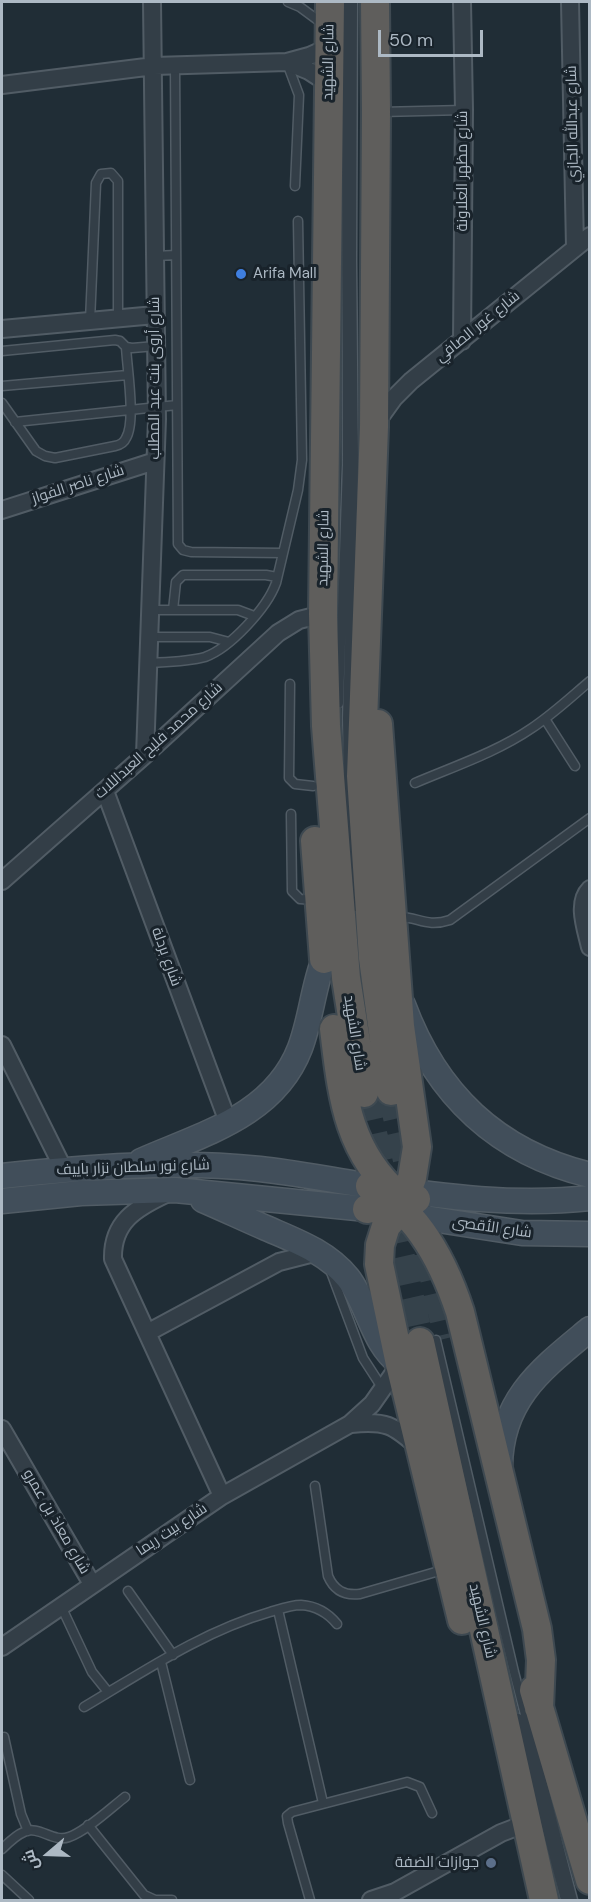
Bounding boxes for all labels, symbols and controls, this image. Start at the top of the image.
scale bar [381,18,486,56]
street label: شارع الشهيد [319,24,339,100]
text: 50 m [389,28,433,52]
street label: شارع عبدالله الجازي [563,65,583,183]
street label: شارع مظهر العلاونة [454,111,472,231]
place label: Arifa Mall [253,265,317,283]
marker: Arifa Mall [234,267,248,281]
street label: شارع غور الصافي [432,288,524,366]
street label: شارع أروى بنت عبد المطلب [146,297,164,459]
street label: شارع ناصر الفواز [29,462,127,508]
street label: شارع الشهيد [314,510,334,586]
street label: شارع محمد فليح العبداللات [91,679,227,803]
street label: شارع بردلة [147,925,185,989]
street label: شارع الشهيد [339,994,369,1072]
street label: شارع نور سلطان نزار باييف [56,1156,210,1180]
street label: شارع الأقصى [451,1214,533,1242]
street label: شارع معاذ بن عمرو [19,1466,93,1578]
street label: شارع بيت ريما [133,1500,211,1560]
street label: شارع الشهيد [465,1582,499,1660]
north arrow [18,1824,78,1884]
text: ش [17,1847,44,1873]
place label: جوازات الضفة [395,1854,479,1872]
marker: جوازات الضفة [484,1856,498,1870]

